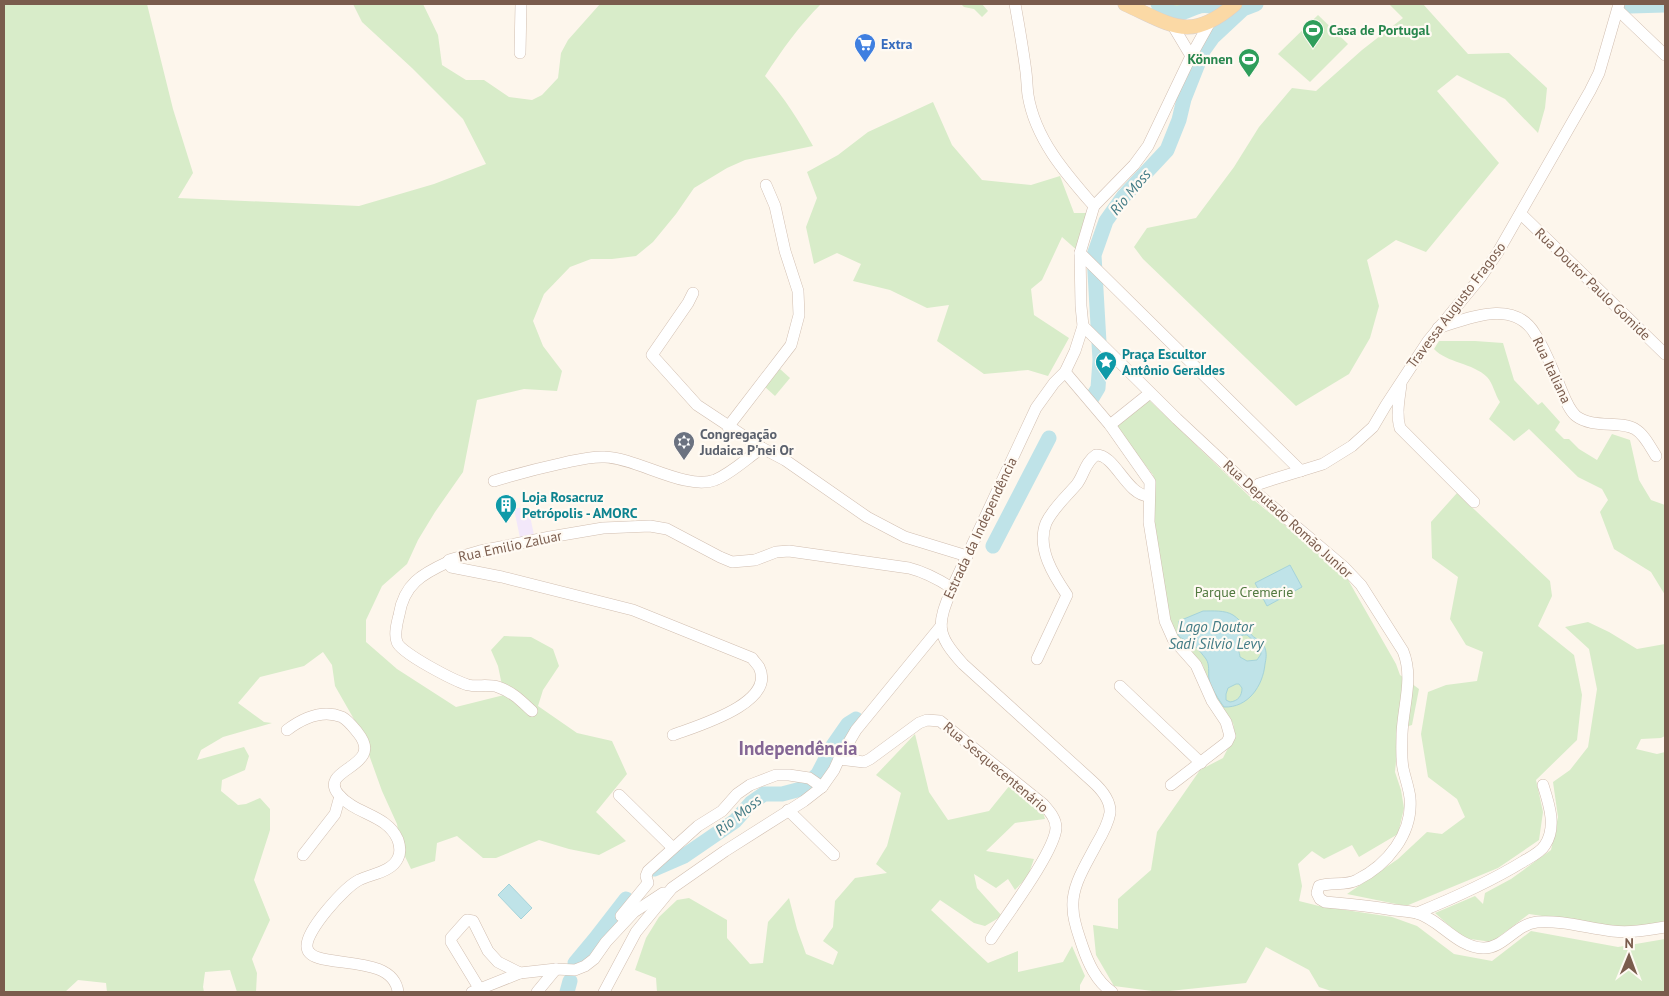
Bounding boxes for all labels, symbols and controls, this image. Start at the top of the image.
sports icon: Casa de Portugal [1301,18,1325,49]
place label: Casa de Portugal [1329,21,1430,39]
supermarket icon: Extra [853,32,877,63]
place label: Extra [881,35,912,53]
sports icon: Können [1237,47,1261,78]
place label: Können [1187,50,1233,68]
water label: Rio Moss [1105,165,1155,219]
street label: Rua Doutor Paulo Gomide [1531,224,1655,344]
street label: Travessa Augusto Fragoso [1403,238,1509,372]
street label: Rua Italiana [1529,334,1575,406]
place label: Praça Escultor Antônio Geraldes [1122,345,1225,379]
place icon: Praça Escultor Antônio Geraldes [1094,350,1118,381]
place label: Congregação Judaica P'nei Or [699,425,794,459]
synagogue icon: Congregação Judaica P'nei Or [672,430,696,461]
street label: Estrada da Independência [939,454,1021,602]
street label: Rua Deputado Romão Junior [1219,456,1357,582]
place label: Loja Rosacruz Petrópolis - AMORC [522,488,638,522]
building icon: Loja Rosacruz Petrópolis - AMORC [494,493,518,524]
street label: Rua Emilio Zaluar [457,526,564,566]
park label: Parque Cremerie [1195,583,1293,601]
water label: Lago Doutor Sadi Silvio Levy [1168,617,1265,653]
street label: Rua Sesquecentenário [940,718,1052,816]
district label: Independência [739,736,857,760]
water label: Rio Moss [711,790,765,839]
north arrow [1604,931,1654,981]
text: N [1624,934,1634,952]

